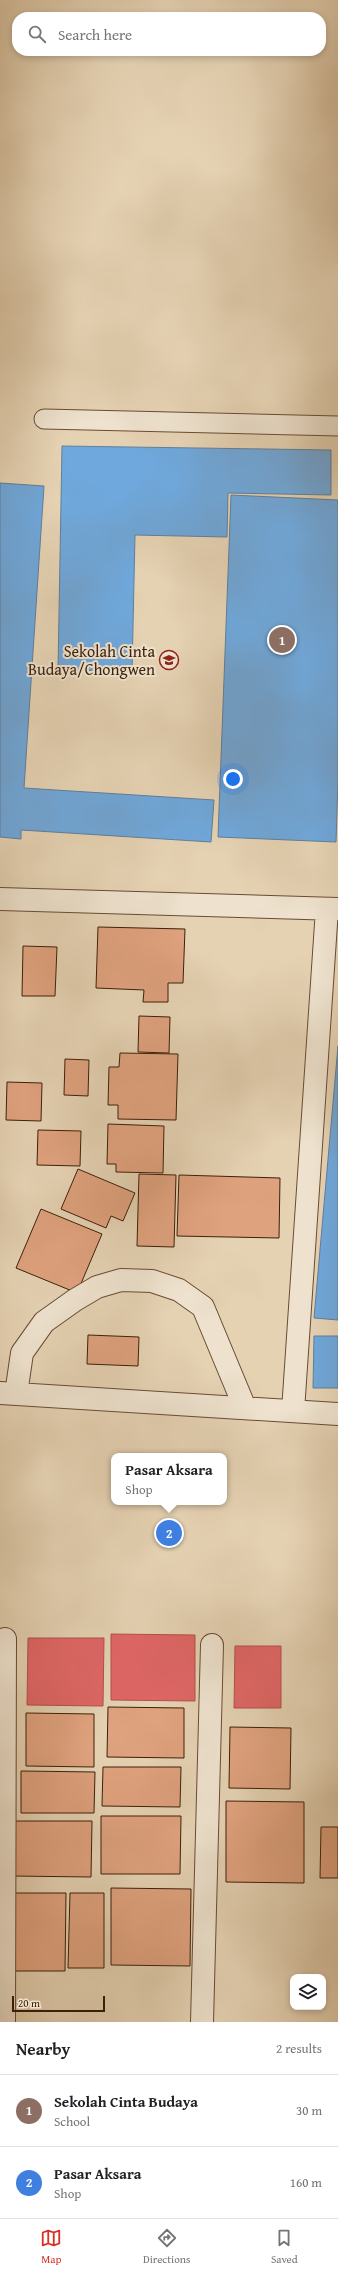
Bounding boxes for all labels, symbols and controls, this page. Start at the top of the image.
search box [12,12,326,56]
icon: search [26,23,48,45]
text: Search here [58,24,132,45]
pin: 1 [269,625,295,655]
place label: Sekolah Cinta Budaya/Chongwen [28,639,155,681]
school or university icon: Sekolah Cinta Budaya/Chongwen [158,649,180,671]
your location [223,769,243,789]
popup [111,1453,227,1505]
text: Pasar Aksara [125,1459,213,1480]
text: Shop [125,1480,153,1499]
pin: 2 [156,1518,182,1548]
map controls [290,1974,326,2010]
button: layers [290,1974,326,2010]
scale bar [12,1994,105,2013]
text: 20 m [18,1995,40,2011]
text: Nearby [16,2036,70,2061]
text: 2 results [276,2039,322,2058]
text: Sekolah Cinta Budaya [54,2091,198,2112]
text: 1 [26,2101,32,2120]
text: 30 m [296,2101,322,2120]
text: School [54,2112,90,2131]
text: Pasar Aksara [54,2163,141,2184]
text: 2 [26,2173,32,2192]
text: 160 m [290,2173,322,2192]
text: Shop [54,2184,81,2203]
tab: Map [40,2227,62,2267]
tab: Directions [143,2227,190,2267]
tab: Saved [271,2227,298,2267]

